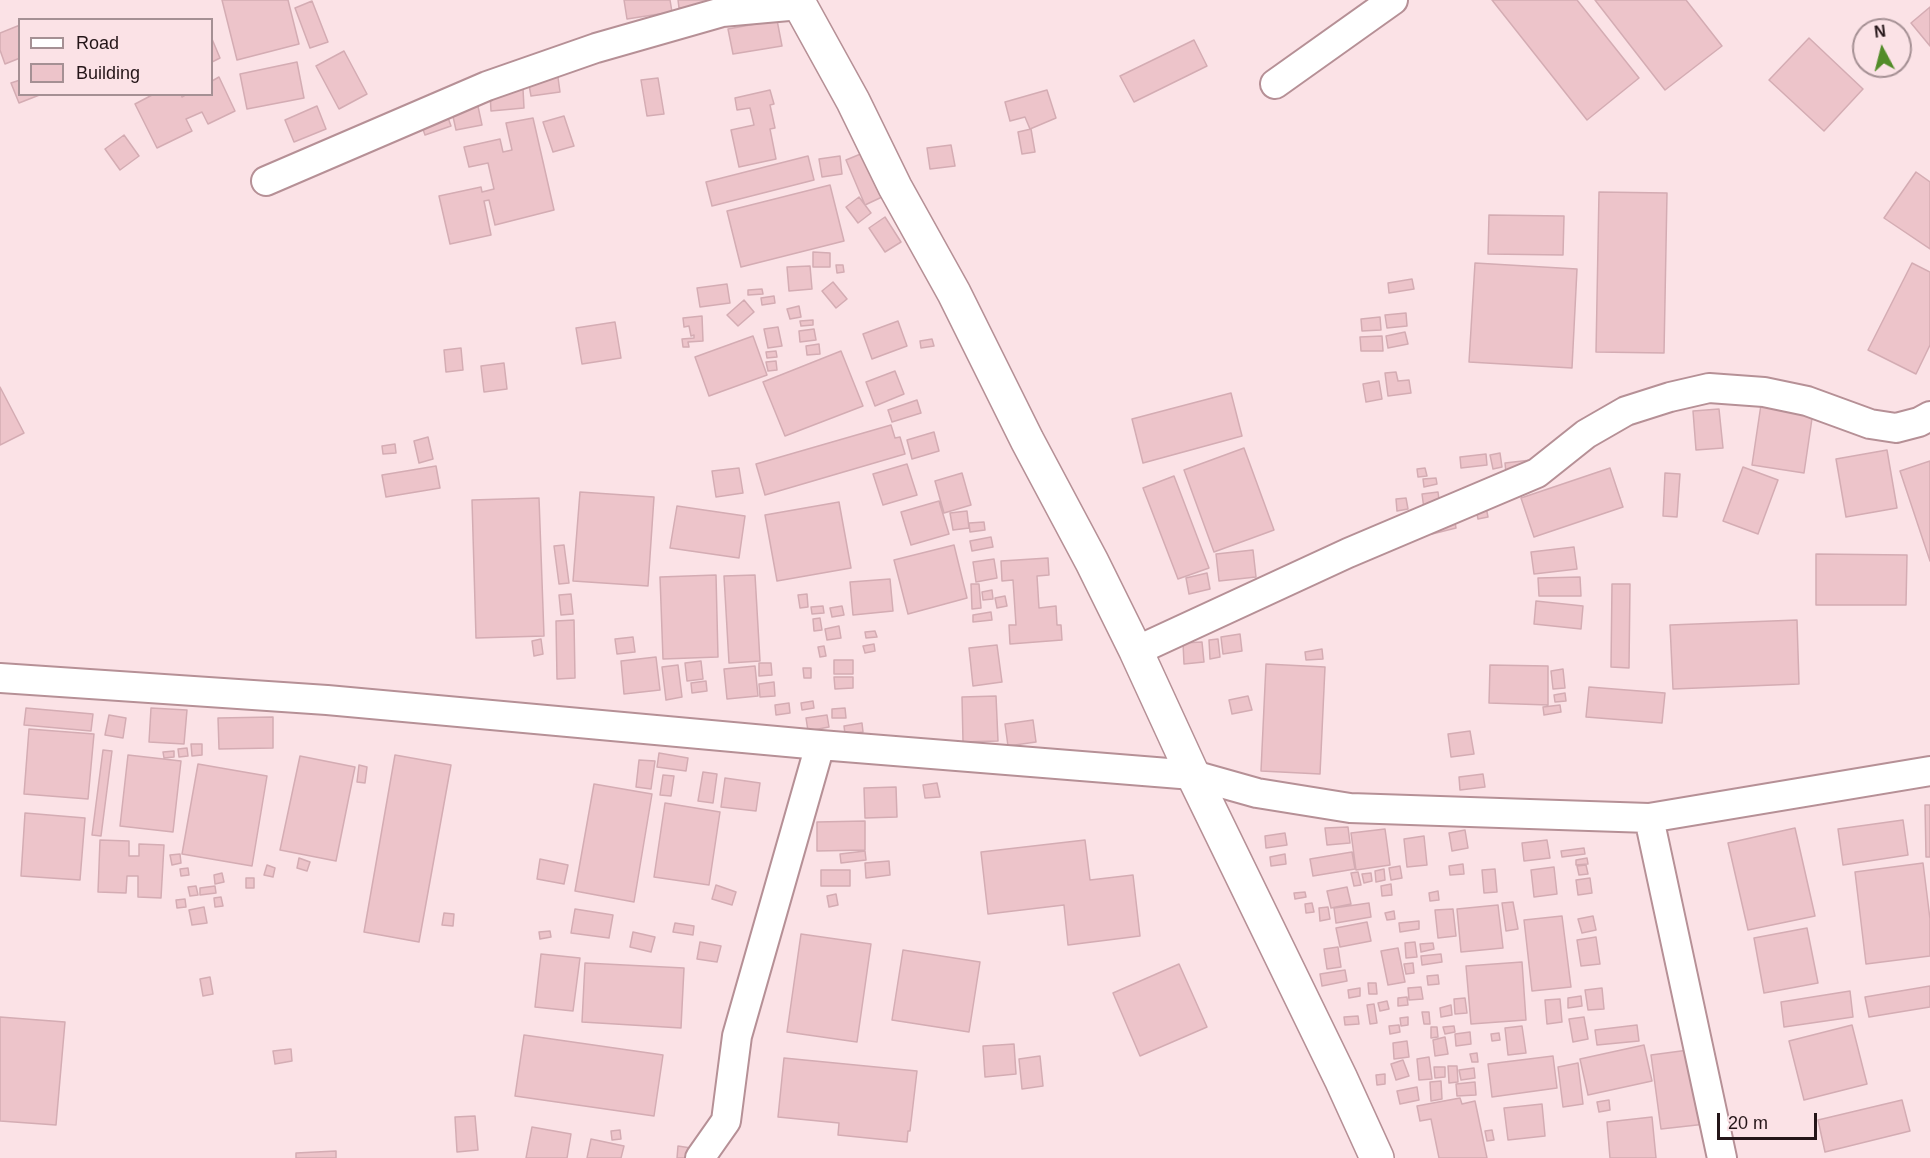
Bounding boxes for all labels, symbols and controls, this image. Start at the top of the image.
legend [18,18,213,96]
north arrow [1852,18,1912,78]
text: N [1873,22,1887,41]
text: Road [76,33,119,53]
text: Building [76,63,140,83]
scale bar [1720,1101,1820,1139]
text: 20 m [1728,1113,1768,1133]

